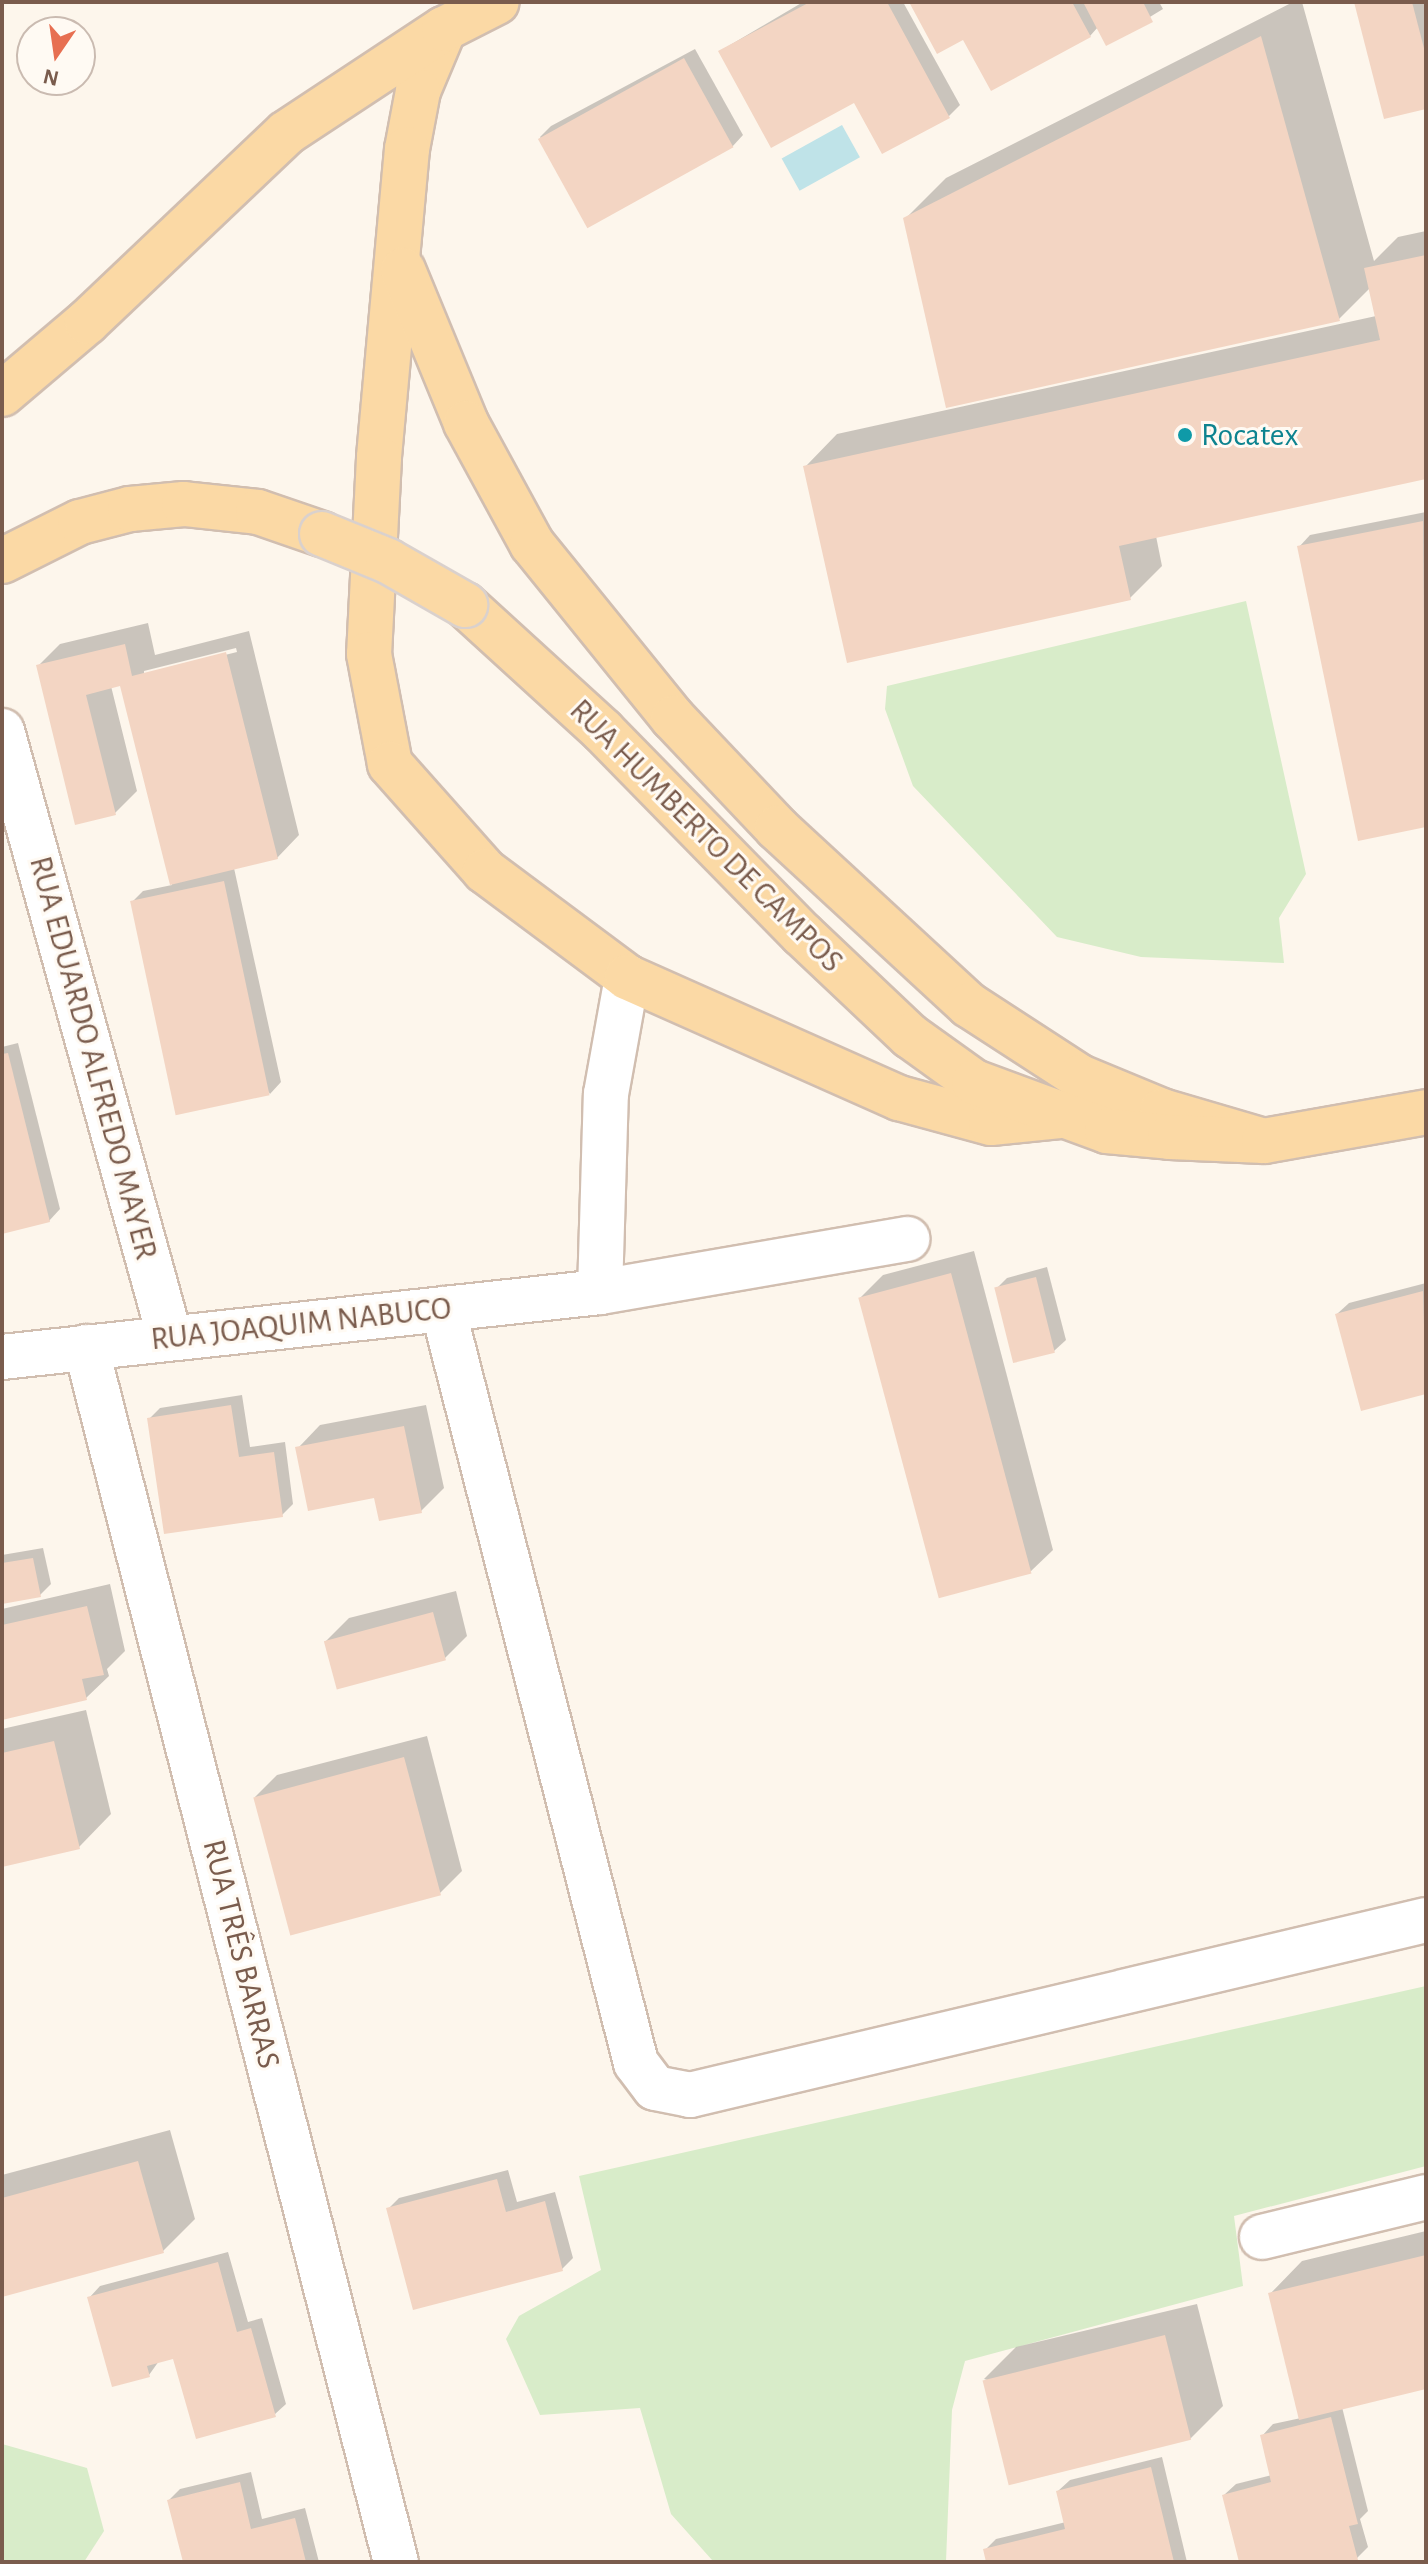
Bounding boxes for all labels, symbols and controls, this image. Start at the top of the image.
north arrow [16,16,96,96]
text: N [41,65,61,90]
place label: Rocatex [1201,416,1299,454]
marker: Rocatex [1176,426,1194,444]
street label: RUA HUMBERTO DE CAMPOS [561,691,851,981]
street label: RUA EDUARDO ALFREDO MAYER [21,852,165,1264]
street label: RUA JOAQUIM NABUCO [149,1289,453,1359]
street label: RUA TRÊS BARRAS [194,1836,288,2072]

